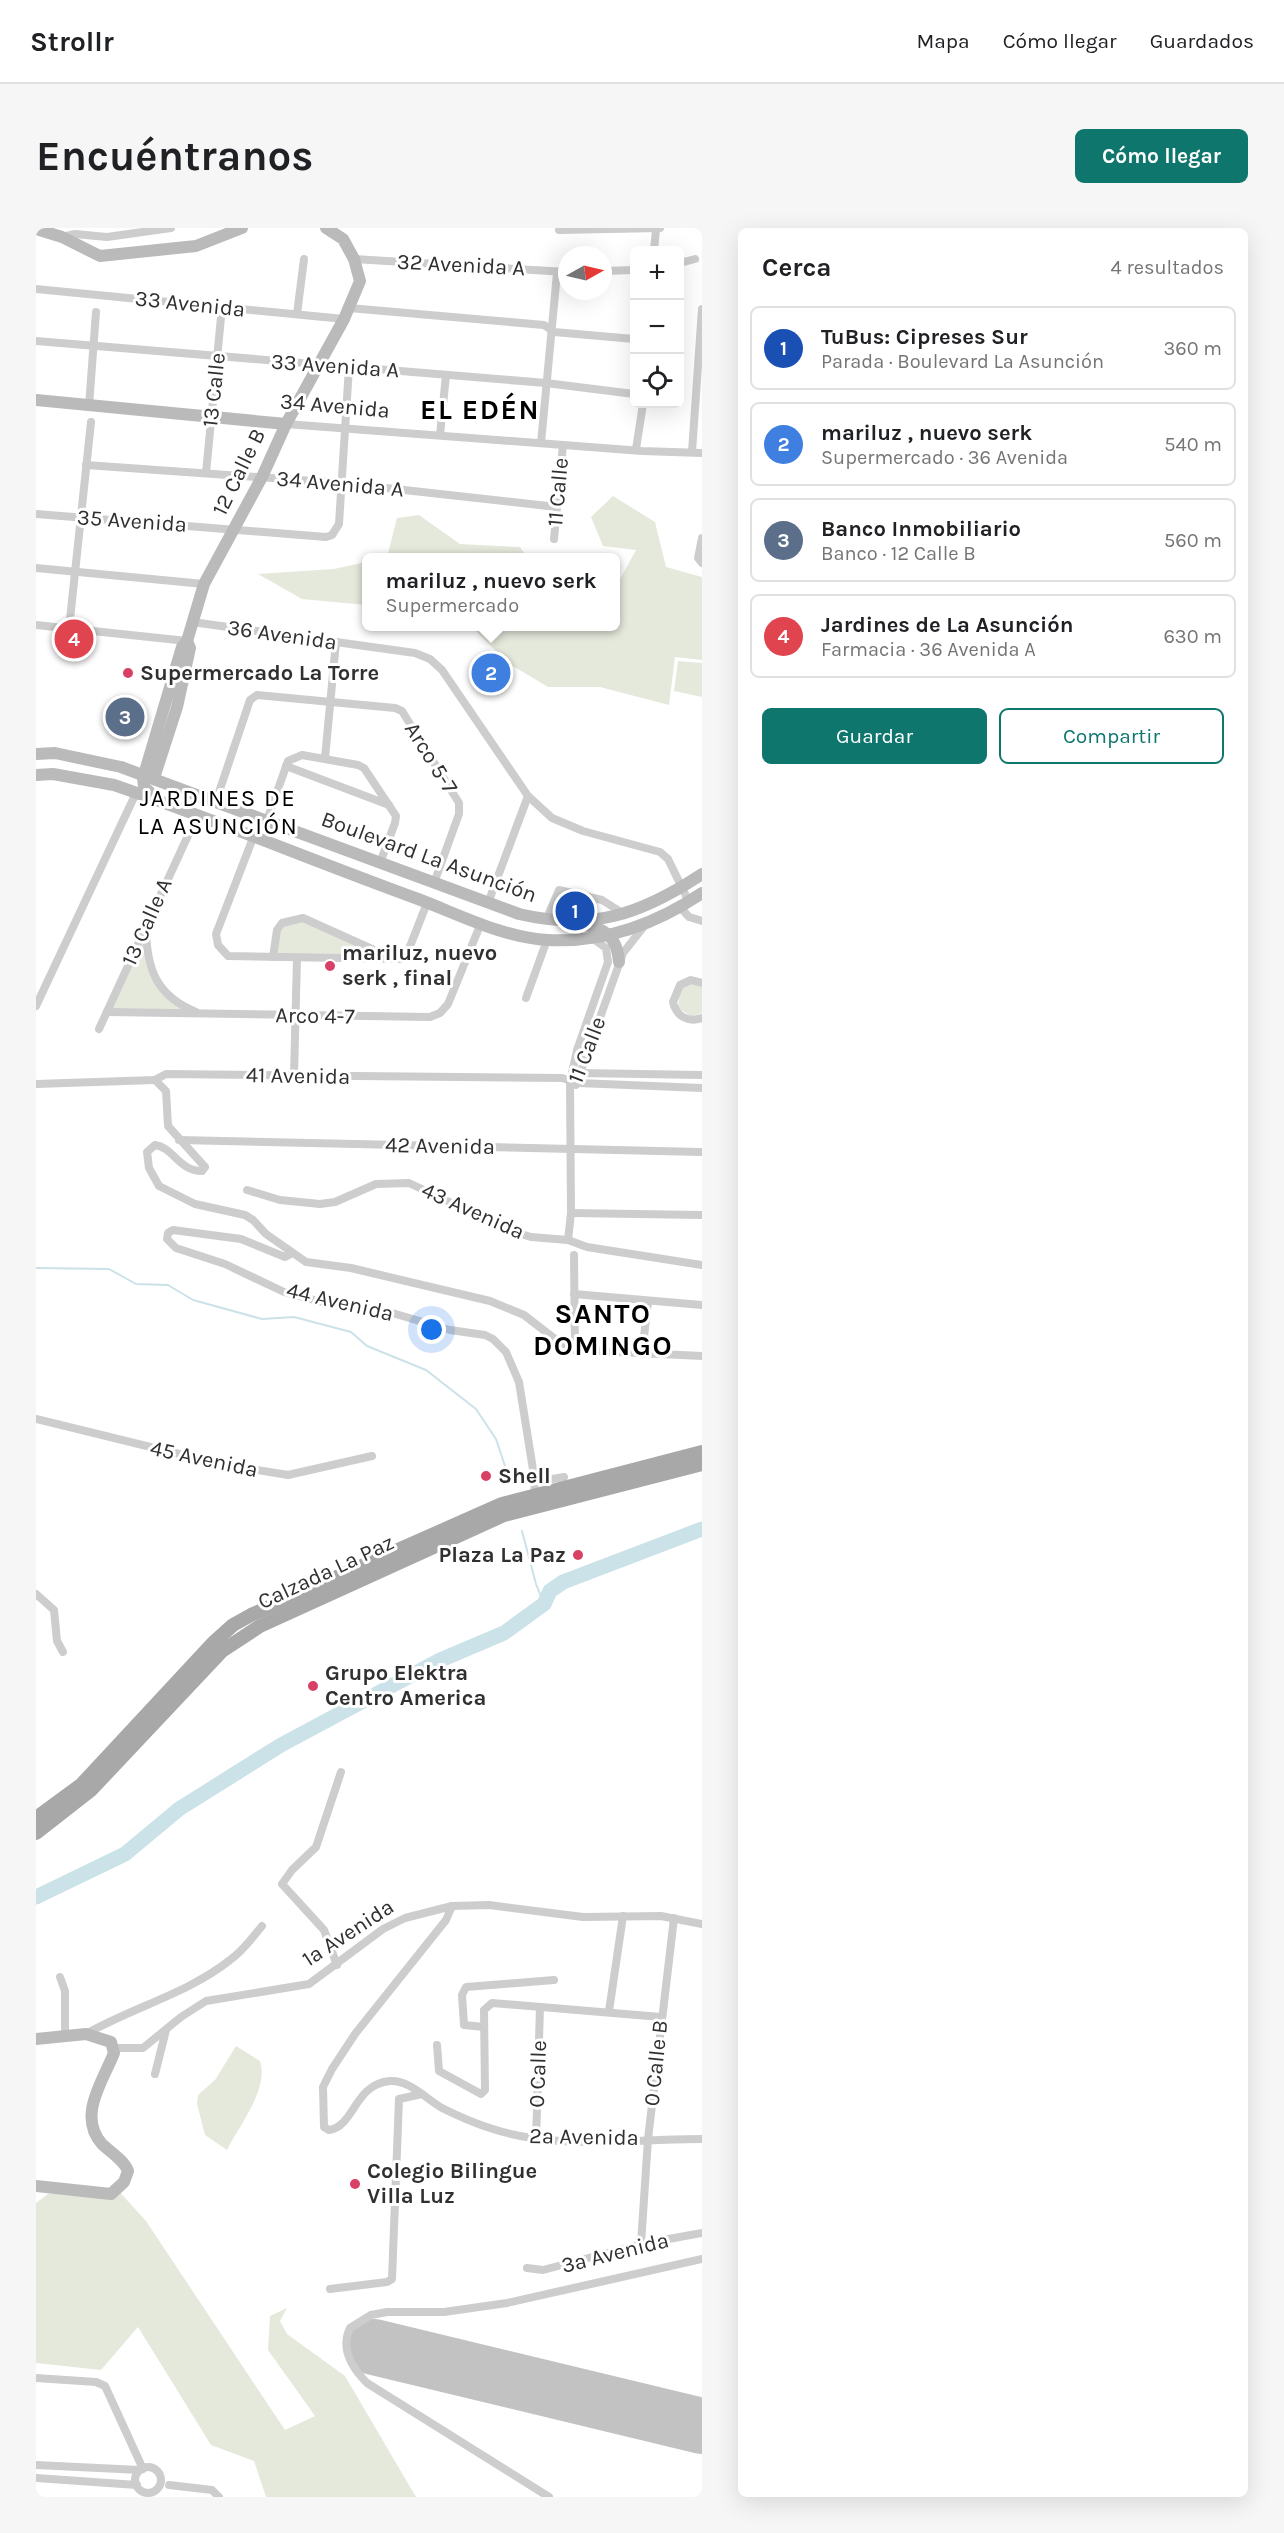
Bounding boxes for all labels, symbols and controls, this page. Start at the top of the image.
text: Strollr [30,25,114,58]
text: Mapa [916,29,970,53]
text: Cómo llegar [1003,29,1117,53]
text: Guardados [1150,29,1254,53]
button: Cómo llegar [1075,129,1248,183]
text: Encuéntranos [36,131,314,181]
north arrow [558,246,612,300]
map controls [630,246,684,408]
button: + [630,246,684,300]
street label: 32 Avenida A [396,249,526,281]
text: Cerca [762,252,831,283]
text: 4 resultados [1111,256,1224,279]
street label: 33 Avenida [134,285,246,323]
button: − [630,300,684,354]
text: TuBus: Cipreses Sur [821,324,1028,350]
text: 1 [780,337,787,360]
text: 360 m [1163,337,1222,360]
street label: 33 Avenida A [270,349,400,383]
text: Parada · Boulevard La Asunción [821,350,1104,373]
street label: 13 Calle [197,351,231,429]
button: locate [630,354,684,408]
street label: 34 Avenida [279,388,391,424]
district label: EL EDÉN [420,392,540,426]
text: mariluz , nuevo serk [821,420,1032,446]
street label: 12 Calle B [207,424,271,520]
text: 2 [777,433,790,456]
text: 540 m [1164,433,1222,456]
text: Supermercado · 36 Avenida [821,446,1068,469]
street label: 11 Calle [542,457,574,527]
street label: 34 Avenida A [275,465,405,503]
street label: 35 Avenida [76,504,188,538]
text: Banco Inmobiliario [821,516,1021,542]
text: 3 [777,529,790,552]
text: 560 m [1164,529,1222,552]
text: Banco · 12 Calle B [821,542,976,565]
popup [362,553,620,631]
text: mariluz , nuevo serk [385,568,597,594]
text: Supermercado [385,594,519,617]
text: Jardines de La Asunción [821,612,1073,638]
street label: 36 Avenida [226,614,338,656]
pin: 4 [54,616,93,662]
text: 4 [778,625,789,648]
text: 630 m [1163,625,1222,648]
text: Farmacia · 36 Avenida A [821,638,1036,661]
pin: 2 [472,650,510,696]
place label: Supermercado La Torre [140,660,379,686]
marker: Supermercado La Torre [121,666,135,680]
pin: 3 [106,694,145,740]
button: Guardar [762,708,987,764]
button: Compartir [999,708,1224,764]
street label: Arco 5-7 [399,717,463,799]
district label: JARDINES DE LA ASUNCIÓN [138,784,298,840]
street label: Boulevard La Asunción [318,806,540,908]
street label: 13 Calle A [116,874,178,970]
pin: 1 [556,888,594,934]
place label: mariluz, nuevo serk , final [342,940,497,991]
marker: mariluz, nuevo serk , final [323,959,337,973]
street label: Arco 4-7 [275,1002,355,1030]
street label: 11 Calle [563,1013,611,1087]
street label: 41 Avenida [246,1062,350,1090]
street label: 42 Avenida [385,1132,495,1160]
street label: 43 Avenida [417,1177,529,1245]
street label: 44 Avenida [284,1277,396,1327]
district label: SANTO DOMINGO [533,1297,673,1362]
your location [417,1315,446,1344]
street label: 45 Avenida [148,1435,260,1483]
place label: Shell [498,1463,551,1489]
marker: Shell [479,1469,493,1483]
street label: Calzada La Paz [254,1529,398,1615]
place label: Plaza La Paz [438,1542,566,1568]
marker: Plaza La Paz [571,1548,585,1562]
place label: Grupo Elektra Centro America [325,1660,486,1711]
marker: Grupo Elektra Centro America [306,1679,320,1693]
street label: 1a Avenida [297,1894,399,1972]
street label: 0 Calle B [639,2019,673,2107]
street label: 0 Calle [524,2040,552,2108]
street label: 2a Avenida [529,2123,639,2151]
place label: Colegio Bilingue Villa Luz [367,2158,537,2209]
marker: Colegio Bilingue Villa Luz [348,2177,362,2191]
street label: 3a Avenida [559,2227,671,2279]

